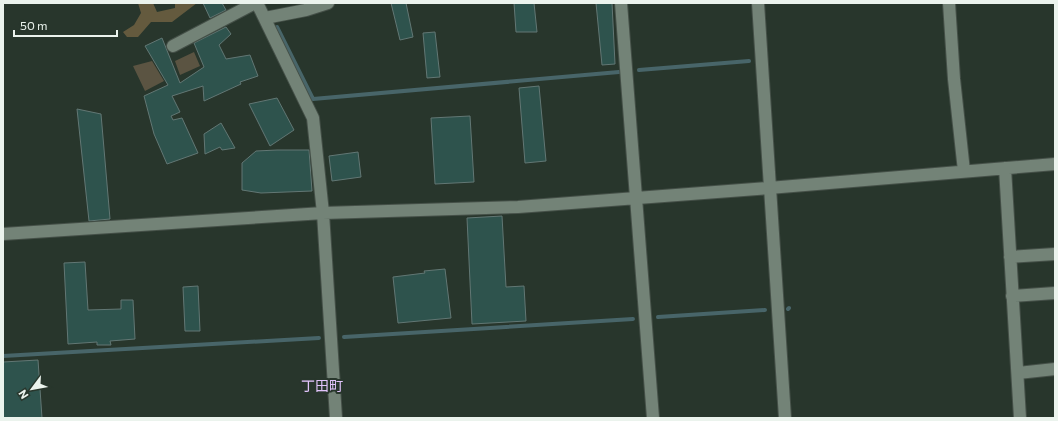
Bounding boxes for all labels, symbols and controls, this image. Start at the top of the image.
scale bar [14,12,117,38]
text: 50 m [20,18,48,32]
north arrow [12,369,52,409]
district label: 丁田町 [301,377,343,394]
text: N [15,388,31,402]

